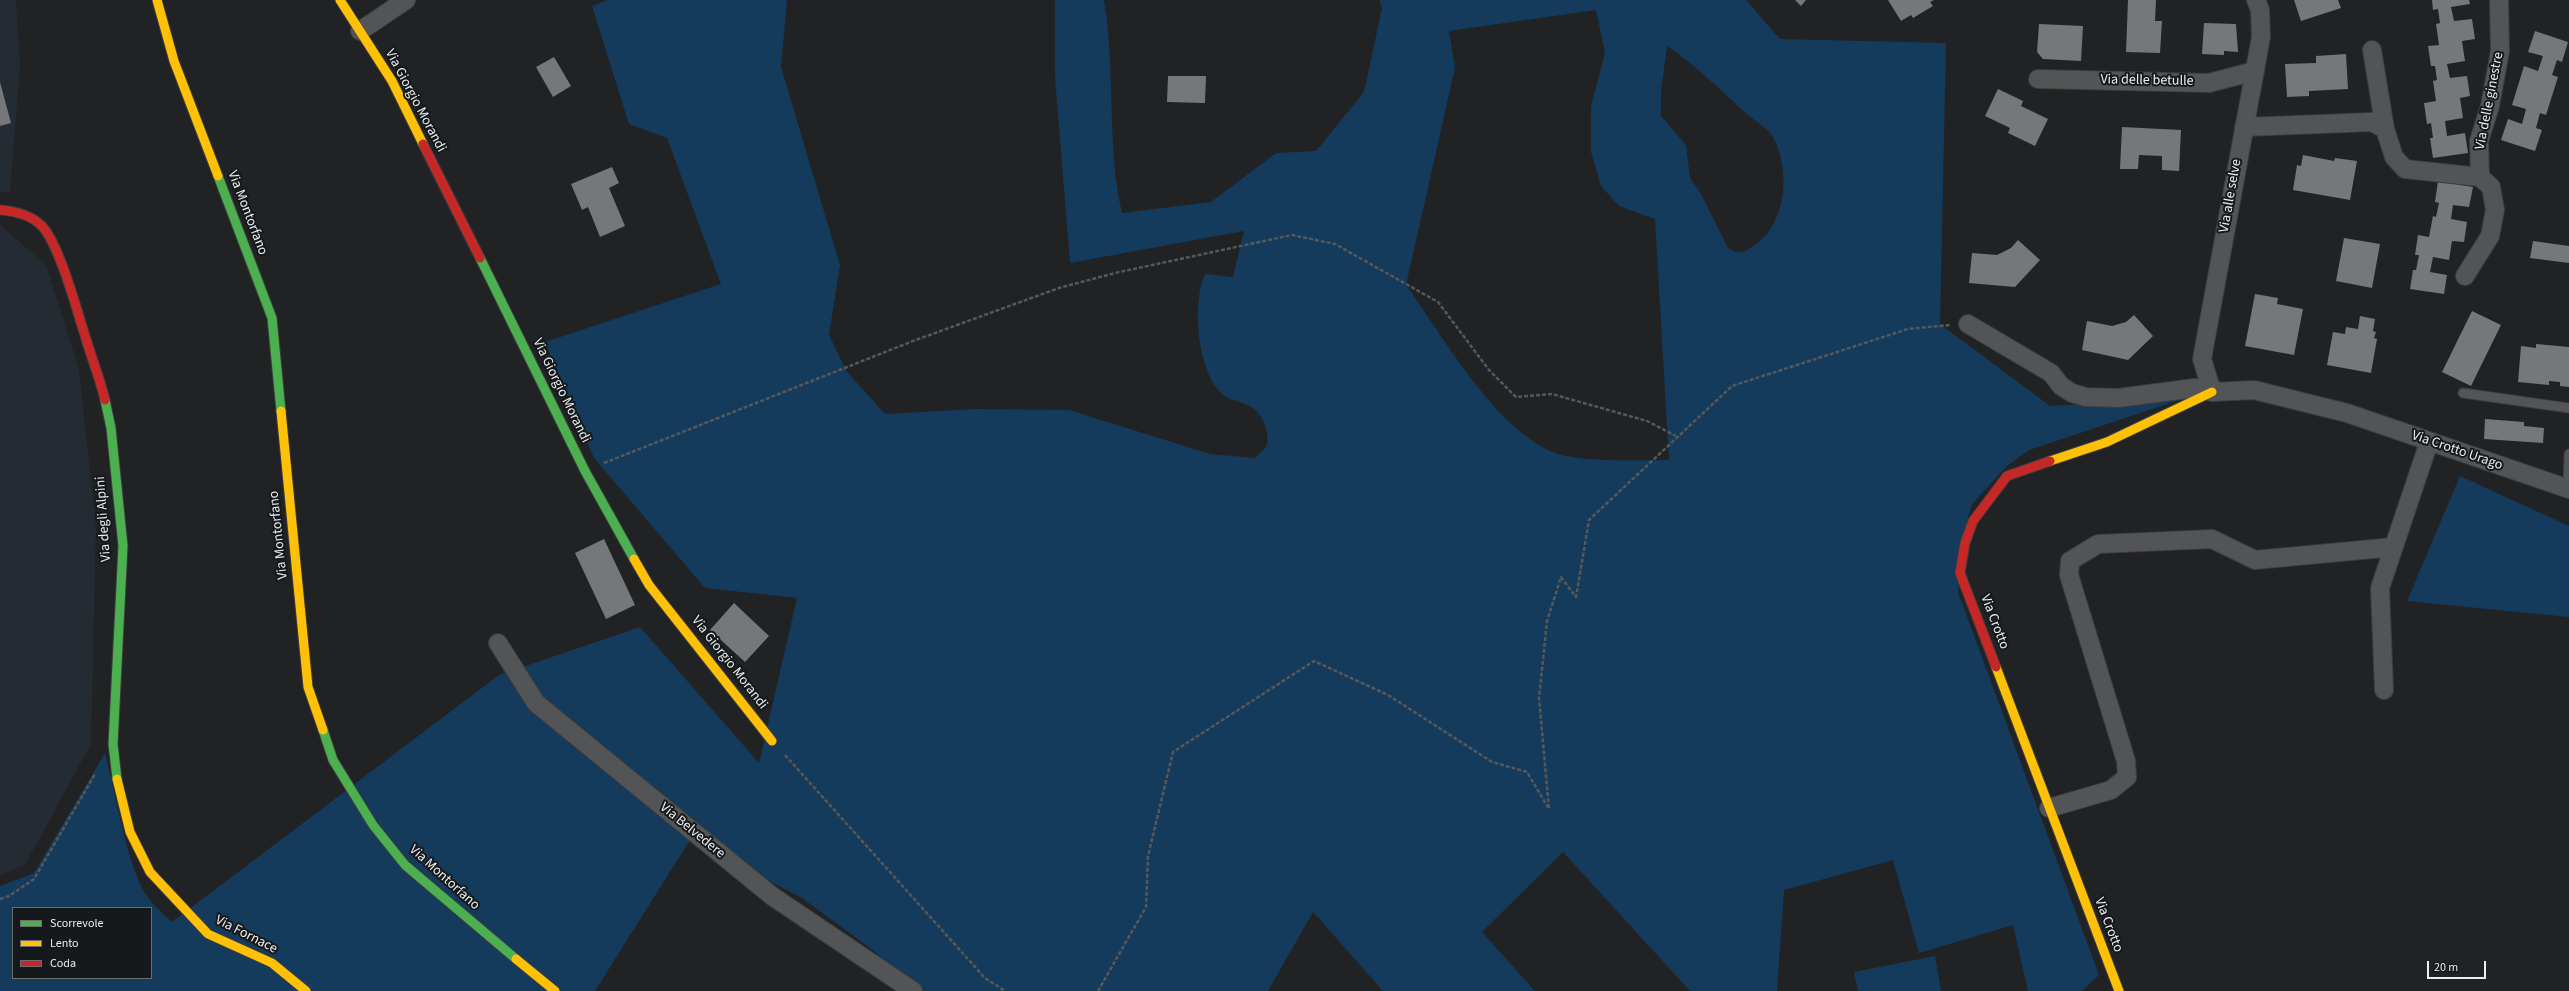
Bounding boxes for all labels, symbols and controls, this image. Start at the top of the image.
street label: Via Giorgio Morandi [381,47,449,155]
street label: Via delle ginestre [2472,51,2508,151]
street label: Via delle betulle [2100,72,2194,90]
street label: Via alle selve [2216,158,2246,234]
street label: Via Montorfano [223,168,271,258]
street label: Via Giorgio Morandi [528,336,594,446]
street label: Via Crotto Urago [2409,428,2505,474]
street label: Via degli Alpini [93,476,115,562]
street label: Via Montorfano [266,490,292,580]
street label: Via Crotto [1976,592,2012,652]
street label: Via Giorgio Morandi [687,613,771,713]
street label: Via Belvedere [656,800,728,862]
street label: Via Montorfano [405,842,483,914]
street label: Via Crotto [2090,895,2126,955]
legend [12,907,152,979]
street label: Via Fornace [212,912,280,958]
text: Scorrevole [50,915,103,932]
text: Lento [50,935,79,952]
scale bar [2429,953,2488,979]
text: Coda [50,955,76,972]
text: 20 m [2434,959,2458,976]

